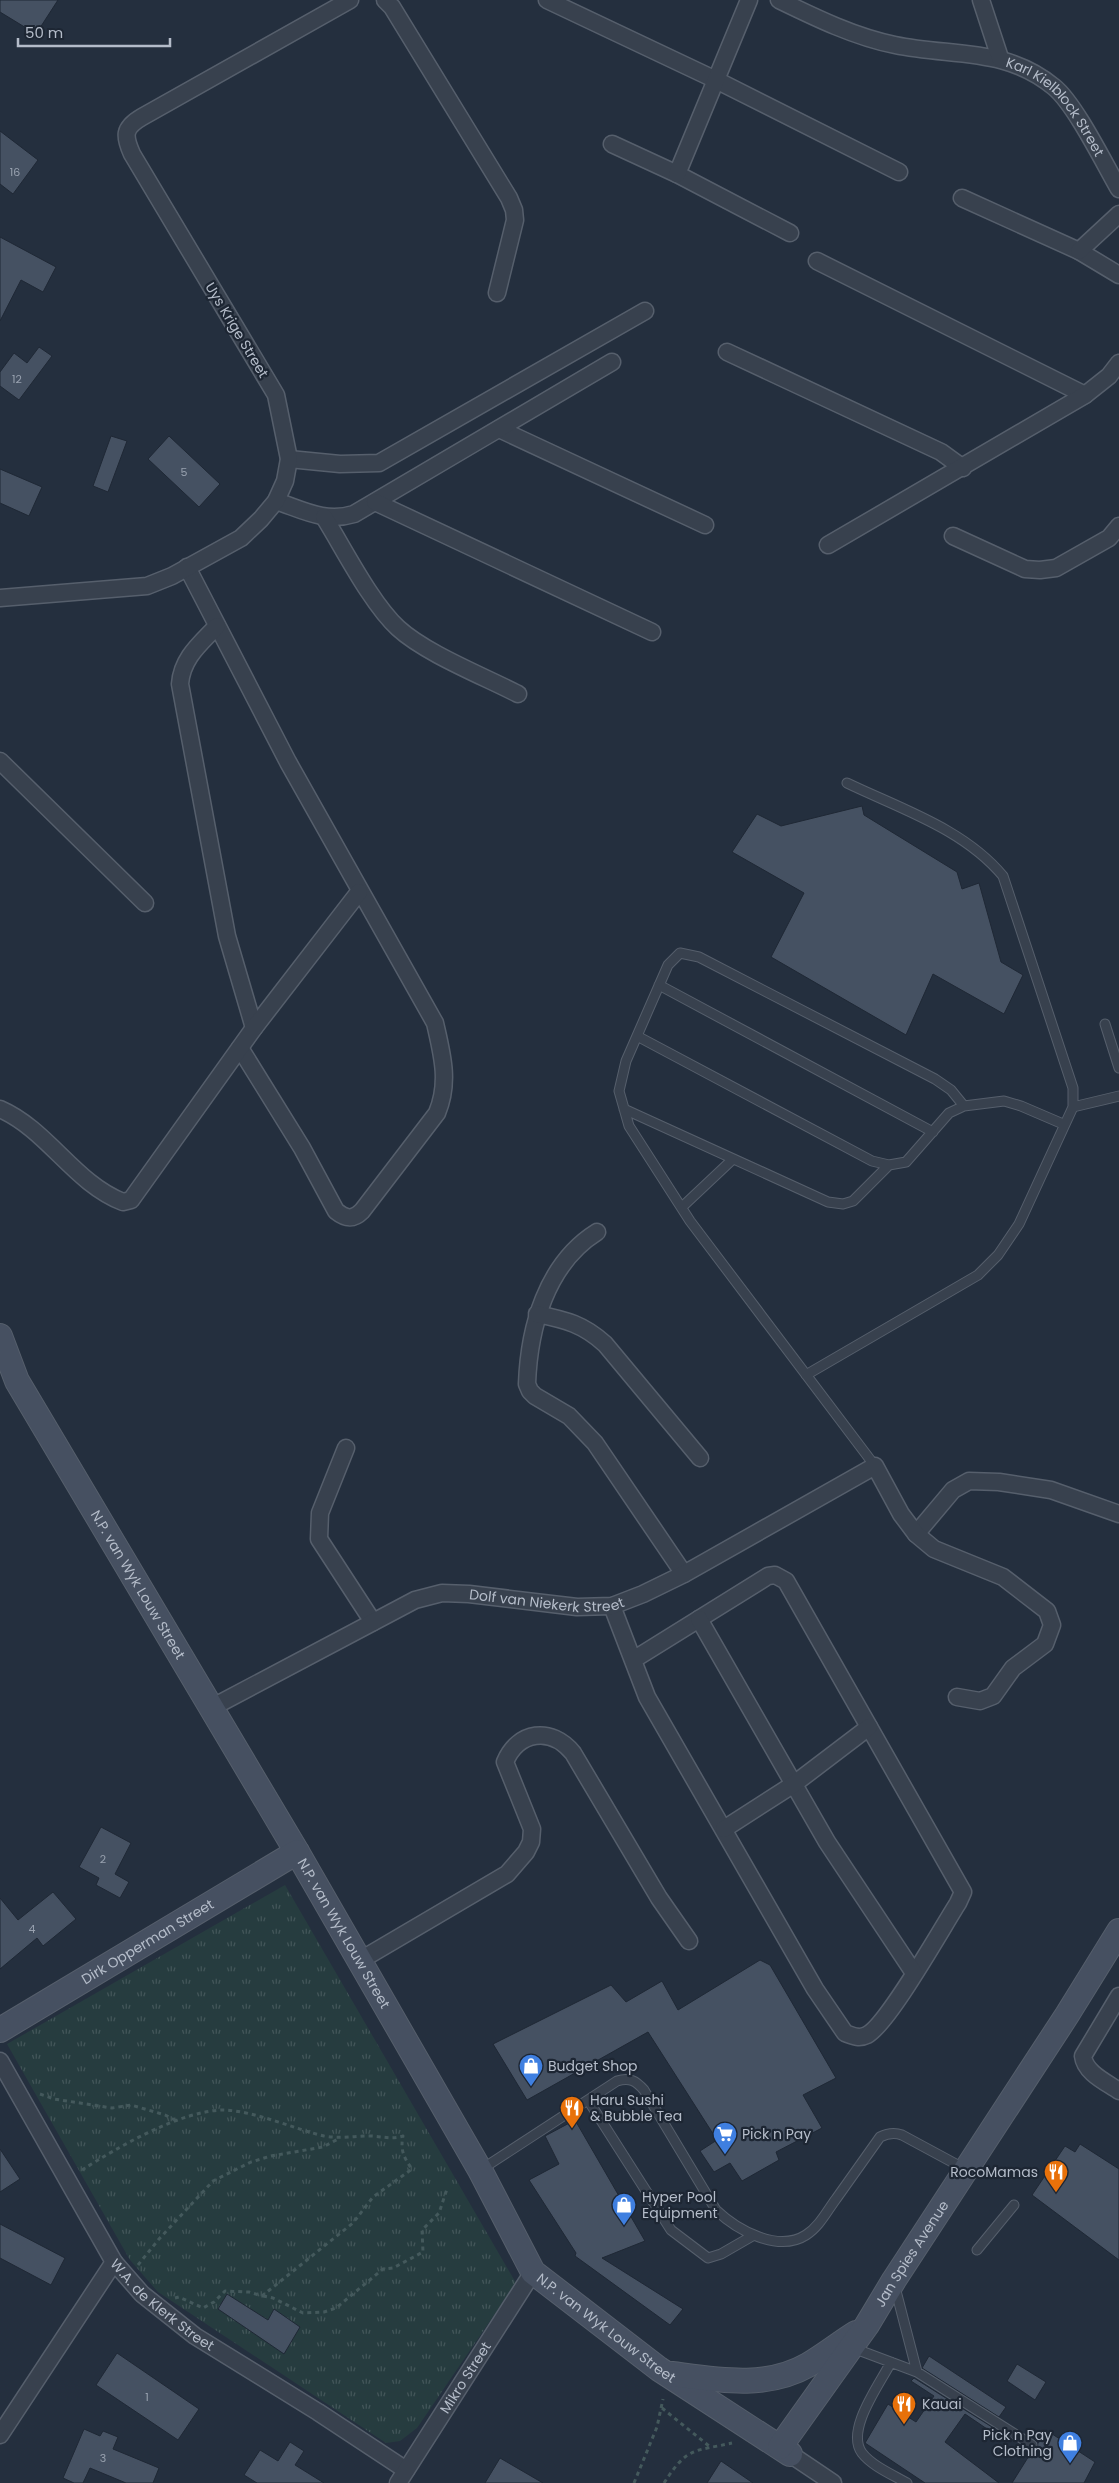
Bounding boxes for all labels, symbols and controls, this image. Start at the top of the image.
scale bar [18,15,170,47]
text: 50 m [25,22,63,43]
street label: Karl Kielblock Street [1003,52,1109,160]
house number: 16 [10,164,20,180]
street label: Uys Krige Street [201,278,273,382]
house number: 12 [12,371,22,387]
house number: 5 [181,464,188,480]
street label: N.P. van Wyk Louw Street [86,1506,190,1663]
street label: Dolf van Niekerk Street [468,1584,627,1617]
house number: 2 [100,1851,106,1867]
street label: N.P. van Wyk Louw Street [293,1855,395,2012]
street label: Dirk Opperman Street [78,1894,217,1989]
house number: 4 [29,1921,36,1937]
shop icon: Budget Shop [518,2053,544,2087]
place label: Budget Shop [548,2056,638,2076]
place label: Haru Sushi & Bubble Tea [590,2090,682,2126]
restaurant icon: Haru Sushi & Bubble Tea [559,2095,585,2129]
supermarket icon: Pick n Pay [712,2121,738,2155]
place label: Pick n Pay [742,2124,811,2144]
restaurant icon: RocoMamas [1043,2159,1069,2193]
place label: RocoMamas [950,2162,1038,2182]
place label: Hyper Pool Equipment [642,2187,718,2223]
shop icon: Hyper Pool Equipment [611,2192,637,2226]
street label: Jan Spies Avenue [870,2196,954,2311]
street label: W.A. de Klerk Street [106,2254,218,2356]
street label: N.P. van Wyk Louw Street [532,2268,680,2387]
street label: Mikro Street [435,2338,496,2418]
house number: 1 [145,2389,149,2405]
restaurant icon: Kauai [891,2391,917,2425]
place label: Kauai [922,2394,962,2414]
place label: Pick n Pay Clothing [983,2425,1052,2461]
shop icon: Pick n Pay Clothing [1057,2430,1083,2464]
house number: 3 [100,2450,106,2466]

